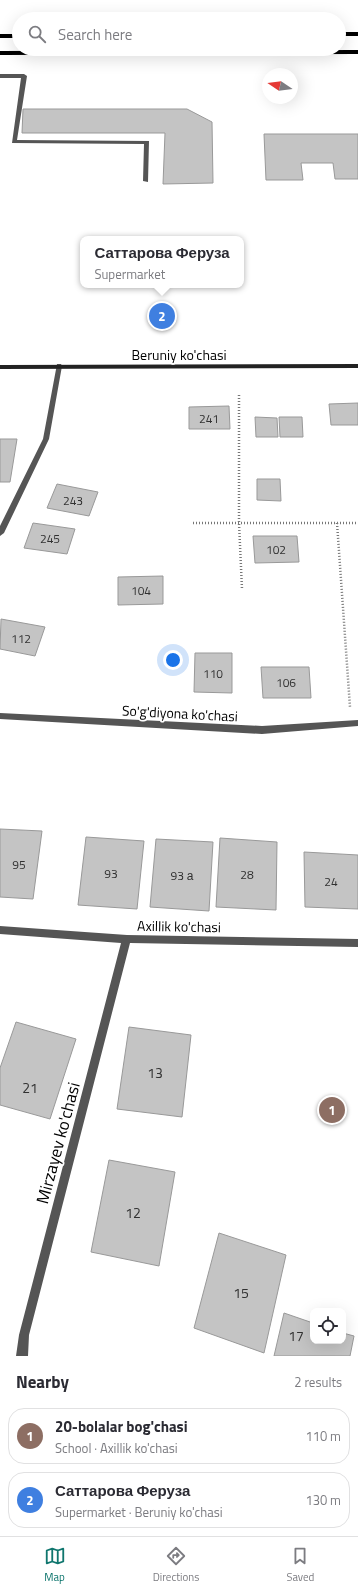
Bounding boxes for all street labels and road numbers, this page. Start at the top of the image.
street label: Beruniy ko'chasi [131,344,227,365]
street label: So'g'diyona ko'chasi [121,699,239,727]
street label: Axillik ko'chasi [137,915,221,937]
street label: Mirzayev ko'chasi [29,1079,87,1207]

